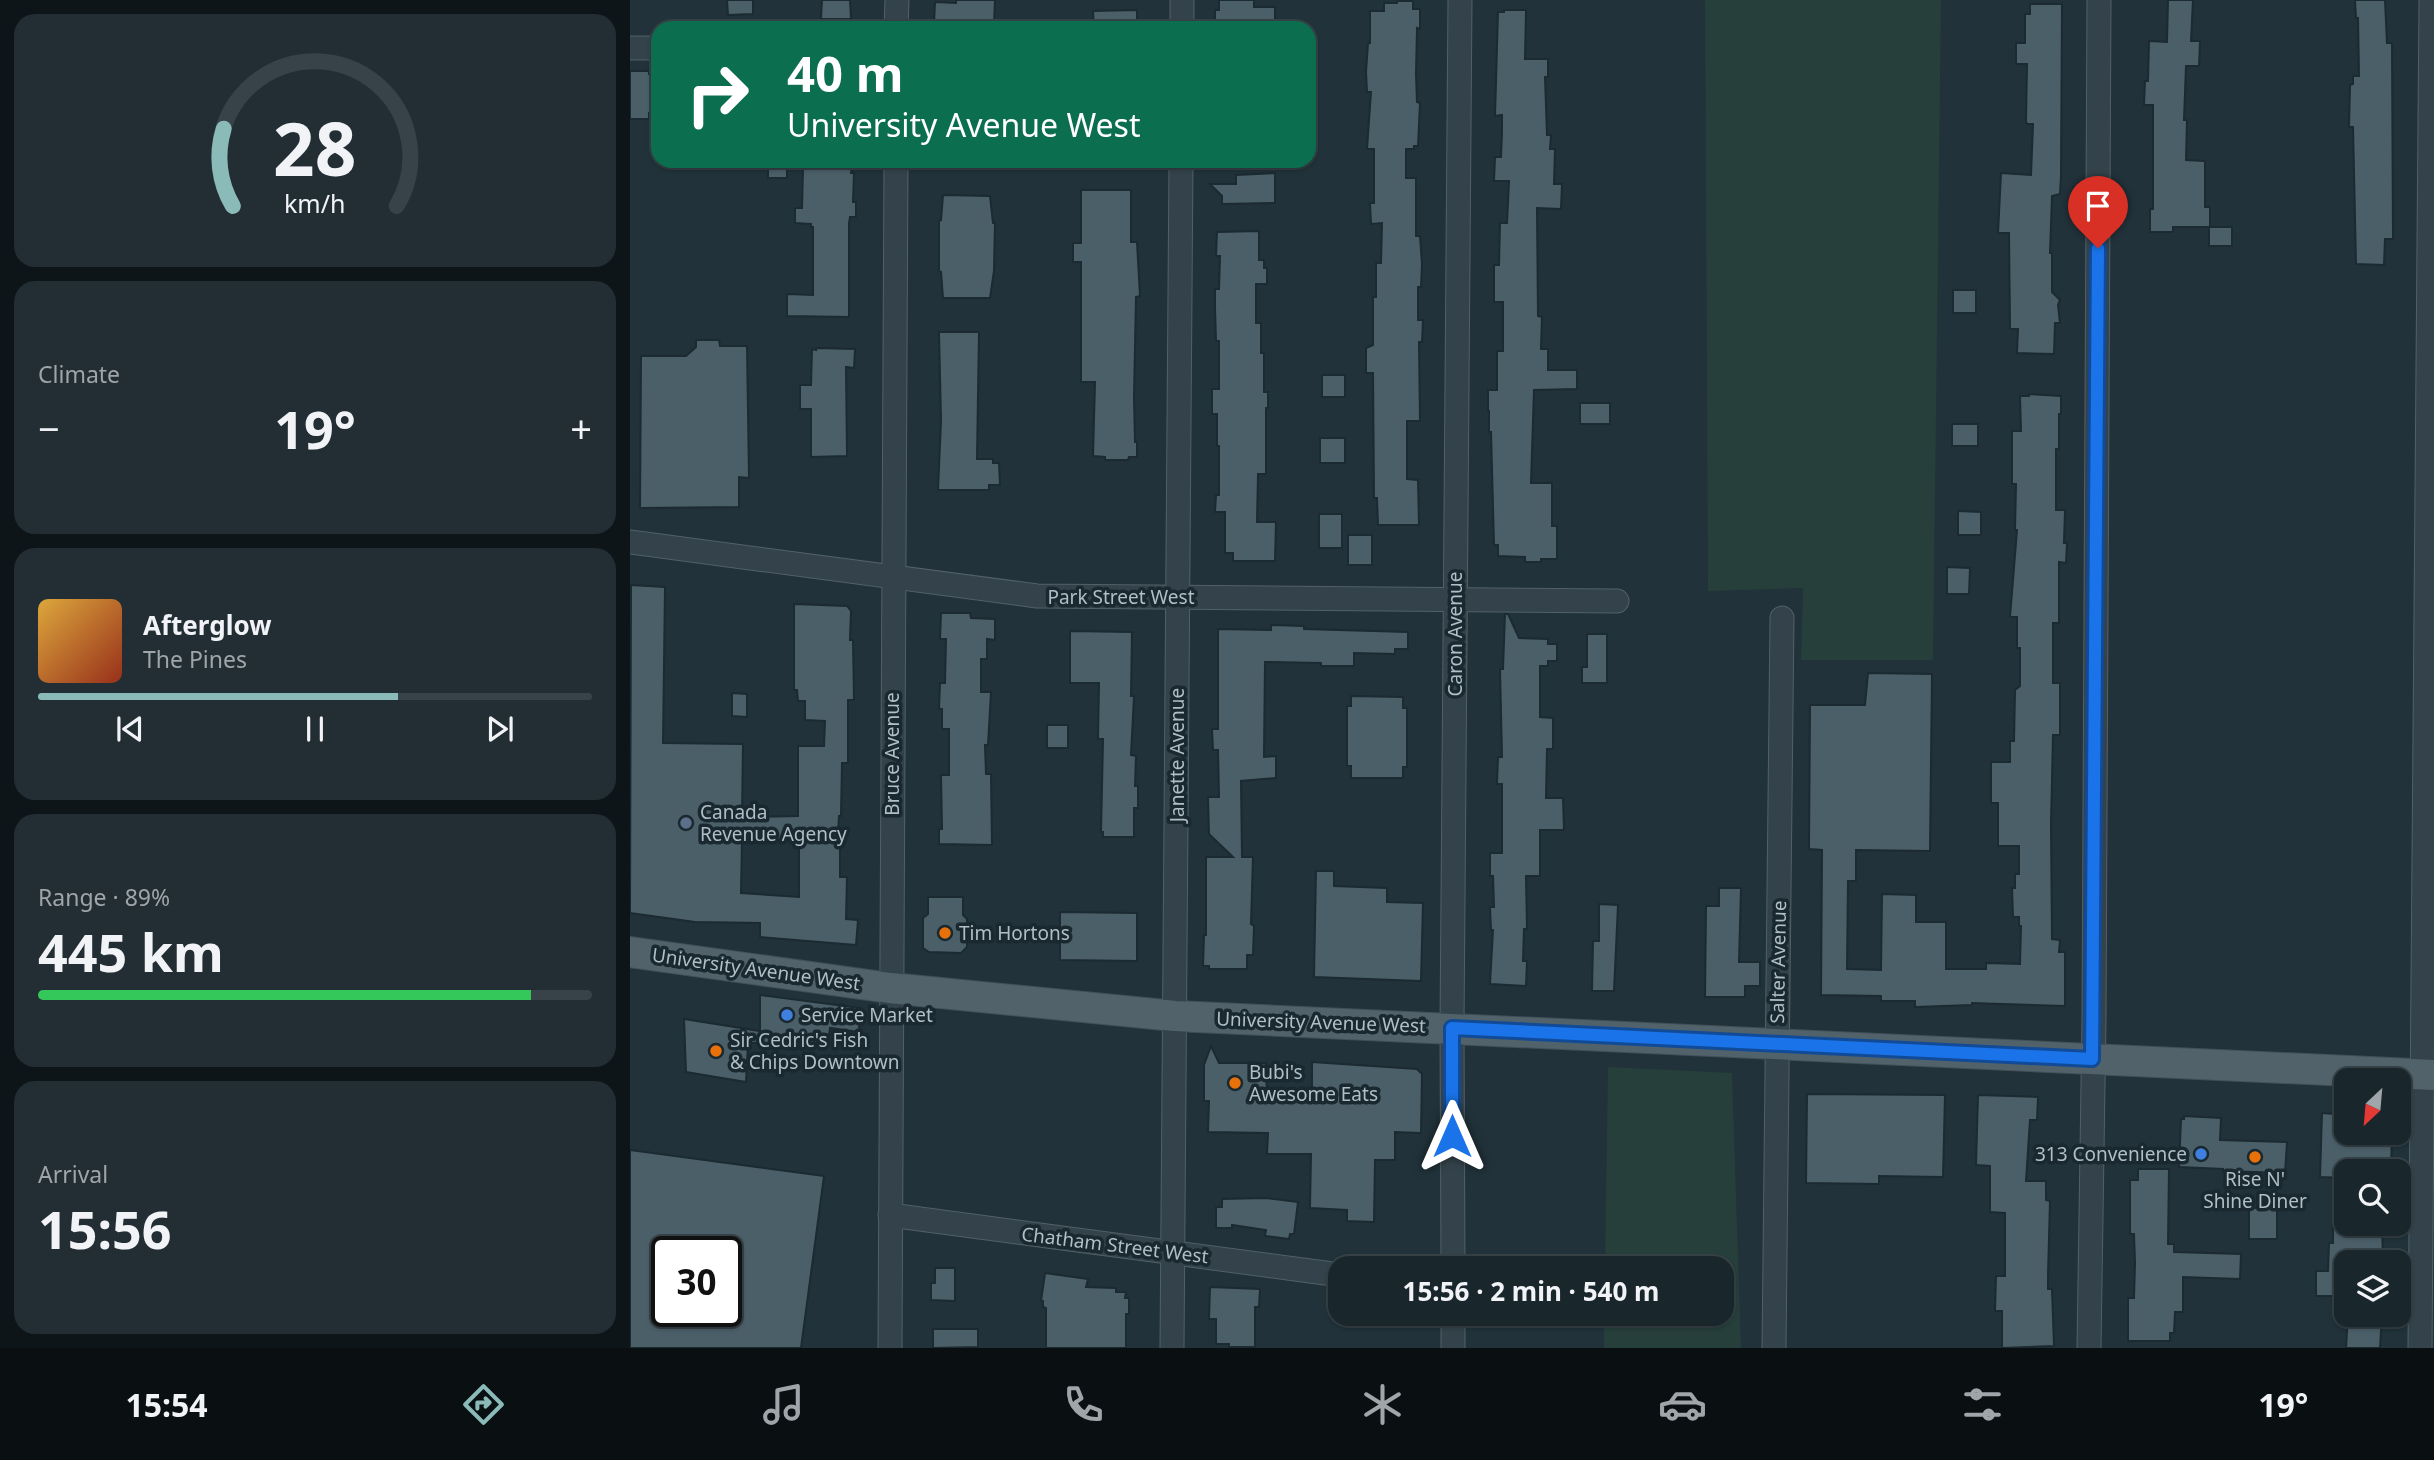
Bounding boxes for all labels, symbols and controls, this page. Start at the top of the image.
text: 40 m [787,40,904,106]
icon: right [672,49,763,140]
text: 28 [273,99,357,198]
text: University Avenue West [787,103,1140,146]
pin [2068,176,2128,248]
text: km/h [284,186,346,220]
icon: arrive [2079,187,2117,225]
text: Climate [38,358,120,390]
text: 19° [274,393,356,464]
text: − [38,402,60,454]
text: + [570,402,592,454]
street label: Caron Avenue [1442,571,1468,697]
street label: Park Street West [1047,584,1195,610]
text: Afterglow [143,607,271,643]
text: The Pines [143,643,247,675]
street label: Janette Avenue [1164,688,1190,824]
street label: Bruce Avenue [879,692,905,816]
icon: previous [111,710,149,748]
icon: pause [296,710,334,748]
icon: next [481,710,519,748]
place label: Canada Revenue Agency [700,799,847,847]
marker: Canada Revenue Agency [678,815,694,831]
text: Range · 89% [38,881,170,913]
street label: Salter Avenue [1764,900,1792,1024]
text: 445 km [38,916,224,987]
place label: Tim Hortons [959,920,1070,946]
marker: Tim Hortons [937,925,953,941]
street label: University Avenue West [650,942,862,996]
place label: Service Market [801,1002,933,1028]
street label: University Avenue West [1216,1005,1426,1039]
marker: Service Market [779,1007,795,1023]
place label: Sir Cedric's Fish & Chips Downtown [730,1027,900,1075]
marker: Sir Cedric's Fish & Chips Downtown [708,1043,724,1059]
place label: Bubi's Awesome Eats [1249,1059,1378,1107]
north arrow [2334,1068,2412,1144]
map controls [2334,1068,2411,1327]
marker: Bubi's Awesome Eats [1227,1075,1243,1091]
position arrow [1415,1099,1489,1173]
place label: 313 Convenience [2035,1141,2187,1167]
marker: 313 Convenience [2193,1146,2209,1162]
marker: Rise N' Shine Diner [2247,1149,2263,1165]
text: Arrival [38,1158,108,1190]
button: search [2334,1159,2411,1236]
place label: Rise N' Shine Diner [2203,1166,2307,1214]
text: 15:56 [38,1193,172,1264]
street label: Chatham Street West [1020,1221,1210,1269]
speed limit sign: 30 [651,1236,742,1327]
button: layers [2334,1250,2411,1327]
text: 15:56 · 2 min · 540 m [1403,1273,1659,1309]
icon: directions [459,1380,508,1429]
icon: music [759,1380,808,1429]
icon: phone [1059,1380,1108,1429]
icon: climate [1358,1380,1407,1429]
icon: car [1658,1380,1707,1429]
icon: filters [1958,1380,2007,1429]
text: 15:54 [125,1383,208,1426]
text: 19° [2258,1383,2308,1426]

